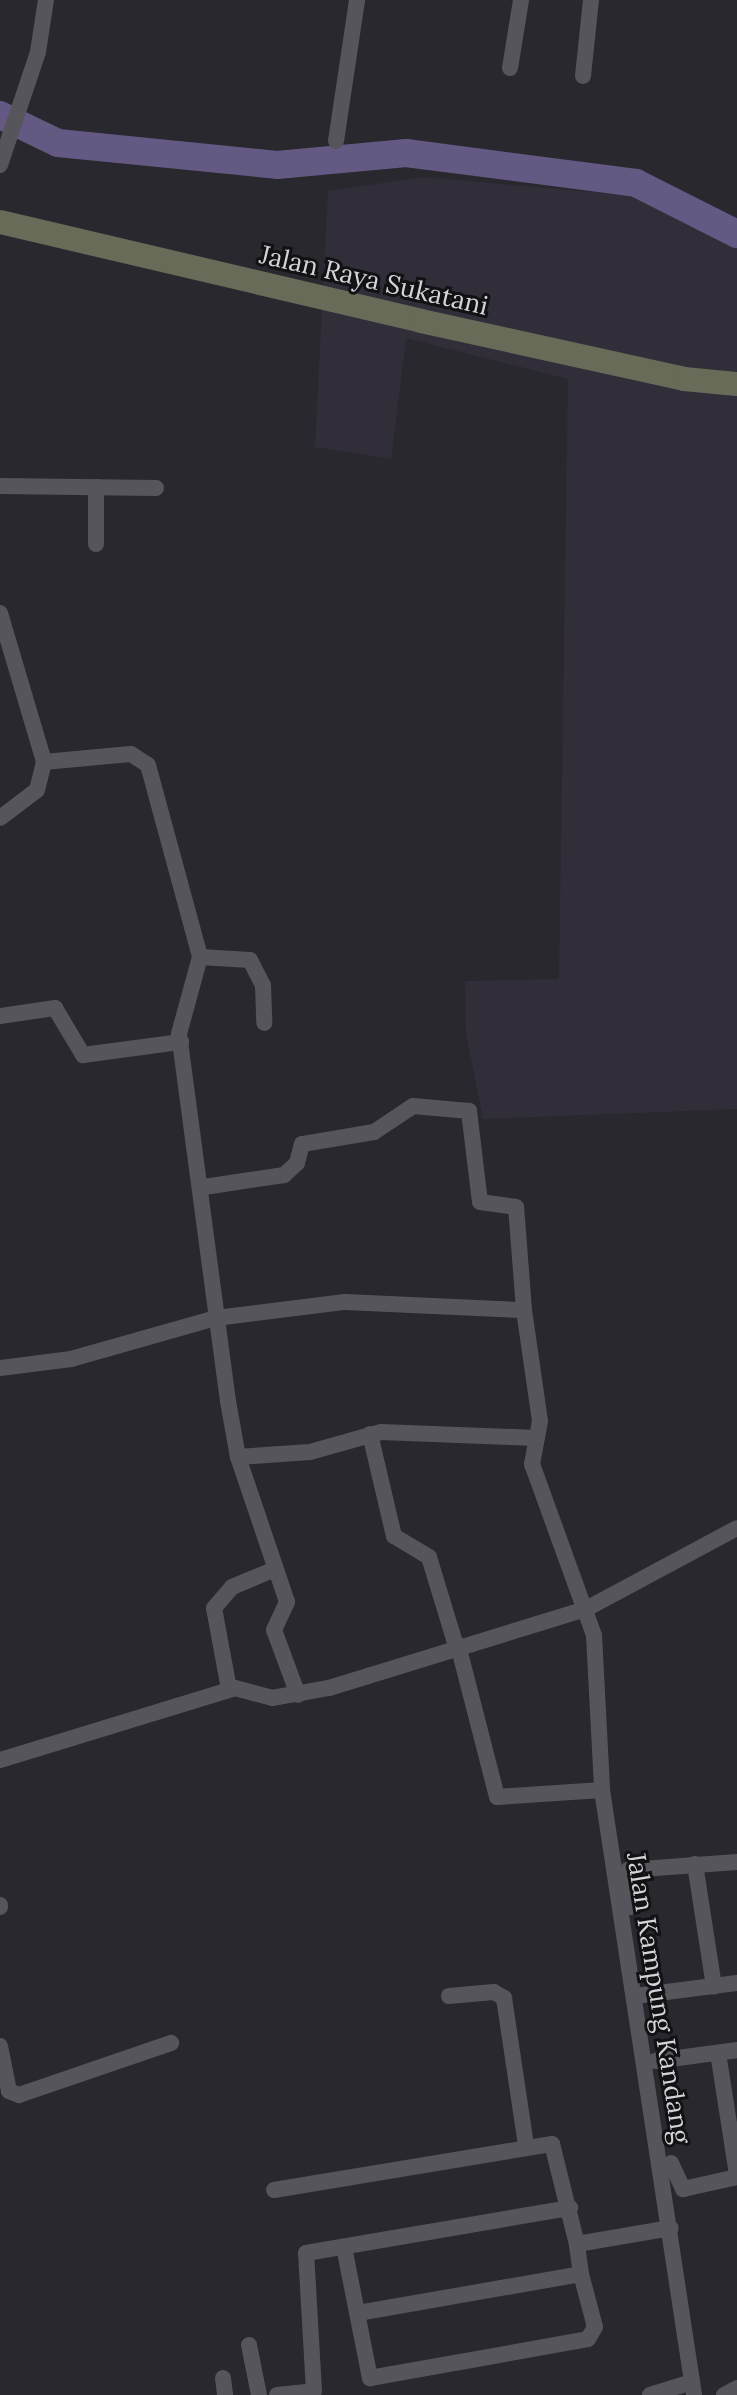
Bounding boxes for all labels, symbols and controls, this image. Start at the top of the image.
street label: Jalan Raya Sukatani [257,239,491,321]
street label: Jalan Kampung Kandang [621,1850,697,2146]

